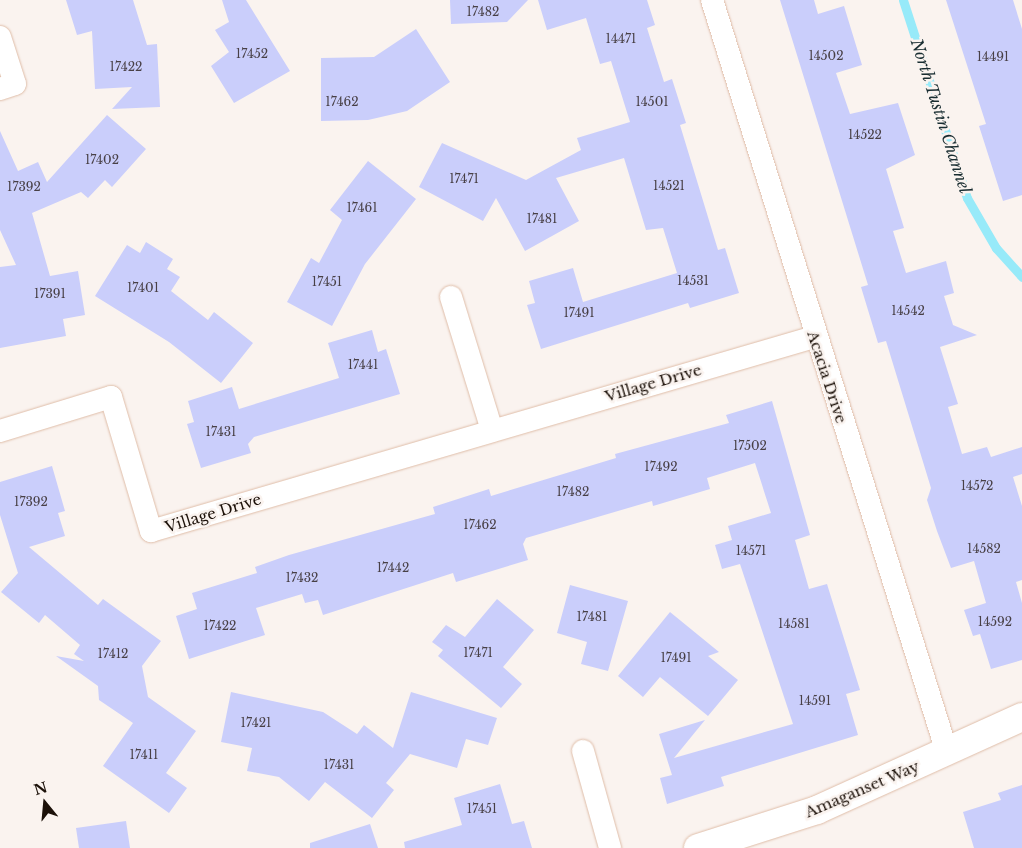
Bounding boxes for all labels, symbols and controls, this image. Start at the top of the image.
house number: 17482 [467,5,499,19]
house number: 14471 [606,32,636,46]
water label: North Tustin Channel [907,36,975,196]
house number: 17452 [236,47,268,61]
house number: 14502 [808,49,844,63]
house number: 14491 [977,50,1009,64]
house number: 17422 [110,60,142,74]
house number: 17462 [325,95,359,109]
house number: 14501 [635,95,669,109]
house number: 14522 [848,128,882,142]
house number: 17402 [85,153,119,167]
house number: 17471 [449,172,479,186]
house number: 14521 [653,179,685,193]
house number: 17392 [7,180,41,194]
house number: 17461 [346,201,378,215]
house number: 17481 [527,212,557,226]
house number: 14531 [677,274,709,288]
house number: 17451 [312,275,342,289]
house number: 17401 [127,281,159,295]
house number: 17391 [34,287,66,301]
house number: 14542 [891,304,925,318]
house number: 17491 [563,306,595,320]
street label: Acacia Drive [804,328,850,426]
house number: 17441 [348,358,378,372]
street label: Village Drive [603,361,703,405]
house number: 17431 [206,425,236,439]
house number: 17502 [733,439,767,453]
house number: 17492 [644,460,678,474]
house number: 14572 [961,479,993,493]
house number: 17482 [557,485,589,499]
street label: Village Drive [163,490,263,536]
house number: 17392 [14,495,48,509]
house number: 17462 [463,518,497,532]
house number: 14582 [967,542,1001,556]
house number: 14571 [736,544,766,558]
house number: 17442 [377,561,409,575]
house number: 17432 [286,571,318,585]
house number: 17481 [577,610,607,624]
house number: 14592 [978,615,1012,629]
house number: 14581 [778,617,810,631]
house number: 17422 [204,619,236,633]
house number: 17471 [463,646,493,660]
house number: 17412 [98,647,128,661]
house number: 17491 [660,651,692,665]
house number: 14591 [799,694,831,708]
house number: 17421 [241,716,271,730]
house number: 17411 [130,748,158,762]
street label: Amaganset Way [802,757,922,821]
house number: 17431 [324,758,354,772]
north arrow [20,778,70,828]
text: N [32,778,50,799]
house number: 17451 [467,802,497,816]

